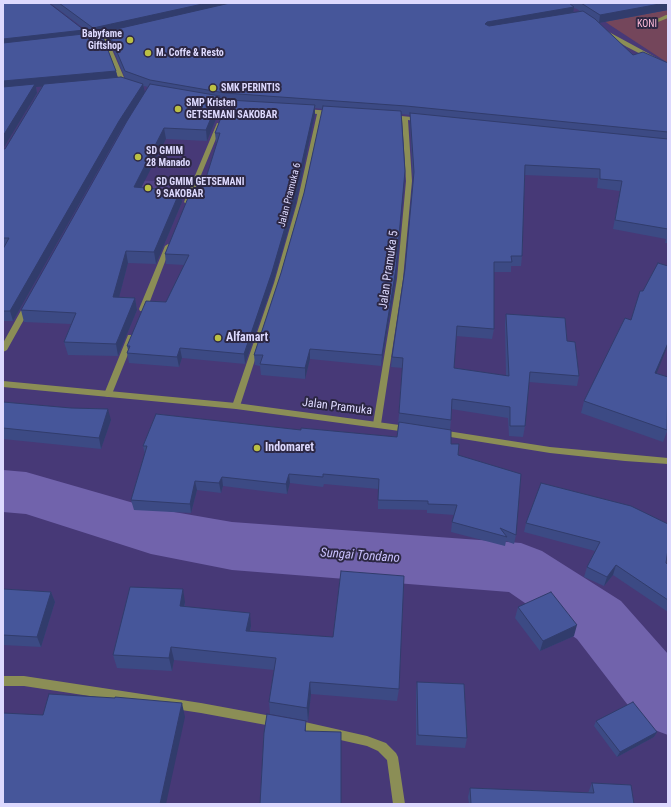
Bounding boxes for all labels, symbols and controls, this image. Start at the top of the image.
park label: KONI [637,18,657,30]
place label: Babyfame Giftshop [82,28,122,52]
marker: Babyfame Giftshop [125,35,135,45]
place label: M. Coffe & Resto [156,47,224,59]
marker: M. Coffe & Resto [143,48,153,58]
place label: SMK PERINTIS [221,82,280,94]
marker: SMK PERINTIS [208,83,218,93]
place label: SMP Kristen GETSEMANI SAKOBAR [186,97,277,120]
marker: SMP Kristen GETSEMANI SAKOBAR [173,104,183,114]
place label: SD GMIM 28 Manado [146,145,190,168]
marker: SD GMIM 28 Manado [133,152,143,162]
street label: Jalan Pramuka 6 [276,162,304,228]
place label: SD GMIM GETSEMANI 9 SAKOBAR [156,176,244,200]
marker: SD GMIM GETSEMANI 9 SAKOBAR [143,183,153,193]
street label: Jalan Pramuka 5 [376,230,402,310]
place label: Alfamart [226,331,268,345]
marker: Alfamart [213,333,223,343]
street label: Jalan Pramuka [301,396,373,418]
place label: Indomaret [265,441,314,455]
marker: Indomaret [252,443,262,453]
water label: Sungai Tondano [320,545,400,567]

